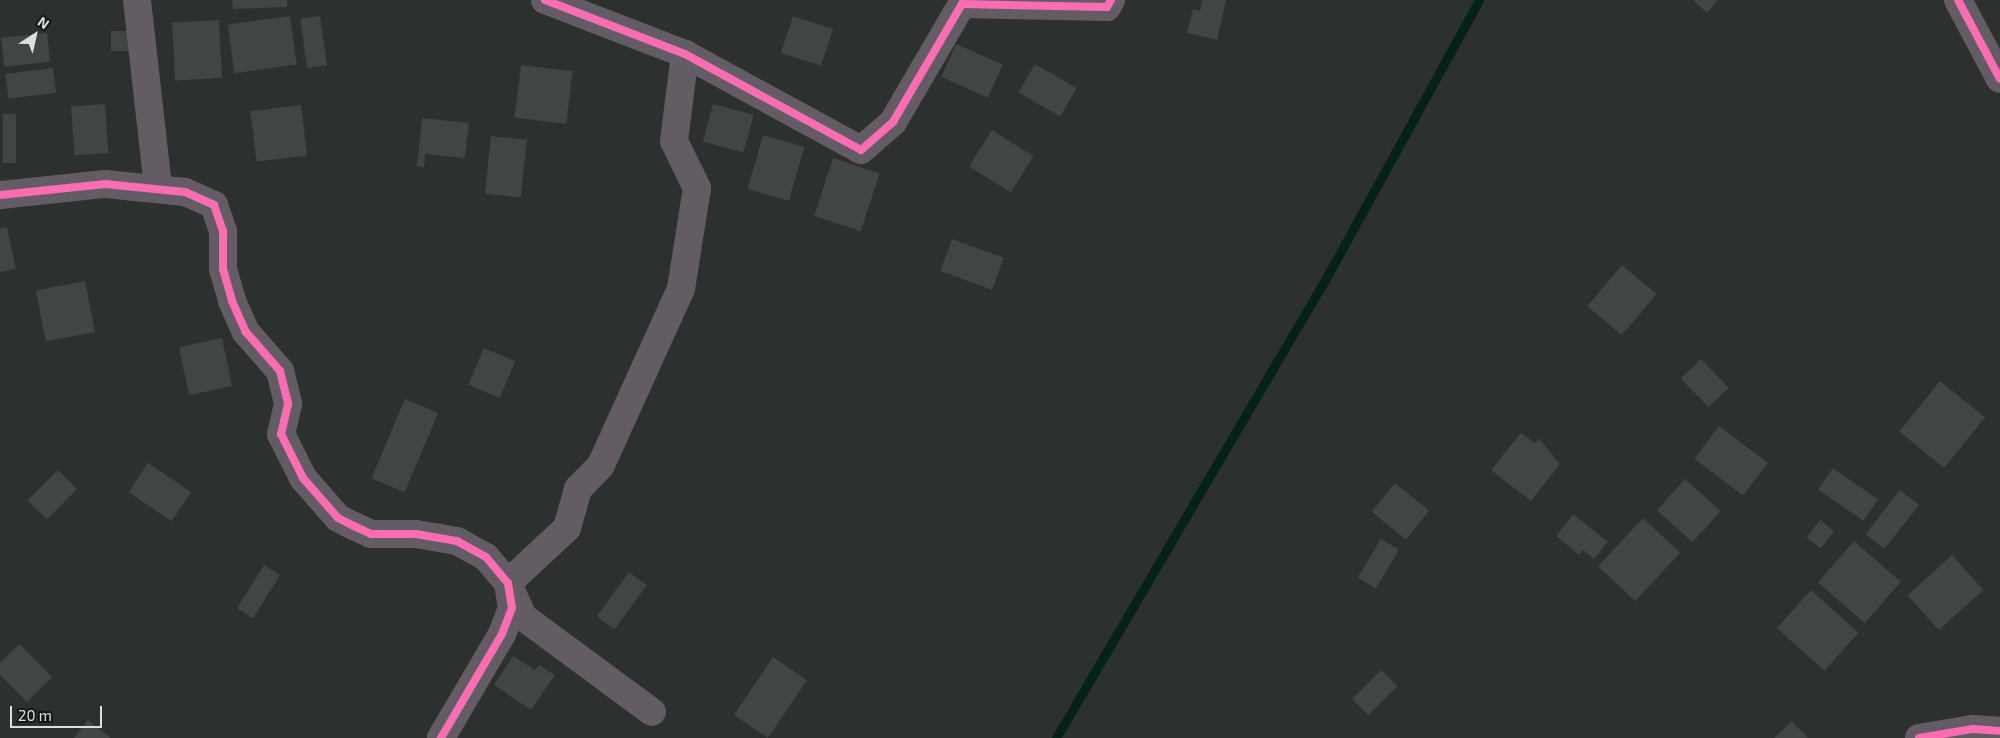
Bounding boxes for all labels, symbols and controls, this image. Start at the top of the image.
north arrow [10,10,60,60]
text: N [35,12,53,32]
scale bar [12,696,105,728]
text: 20 m [18,706,52,724]

